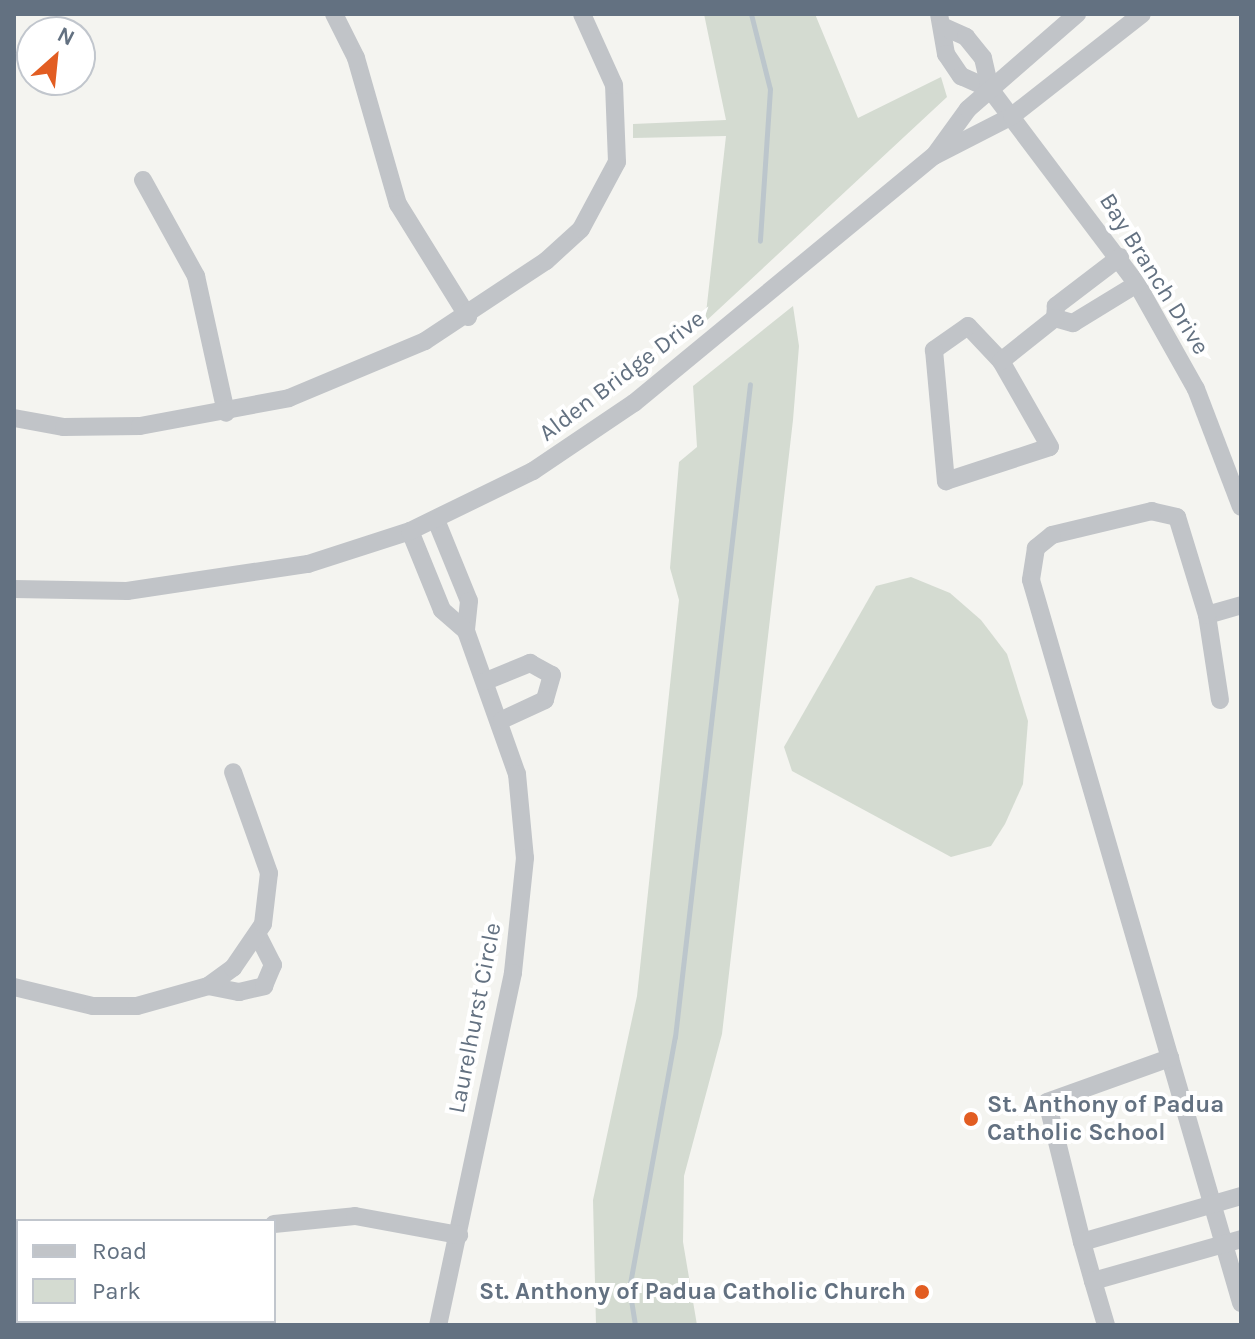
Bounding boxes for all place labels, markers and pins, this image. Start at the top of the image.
place label: St. Anthony of Padua Catholic School [987,1091,1224,1147]
marker: St. Anthony of Padua Catholic School [962,1110,980,1128]
place label: St. Anthony of Padua Catholic Church [479,1278,906,1306]
marker: St. Anthony of Padua Catholic Church [913,1283,931,1301]

